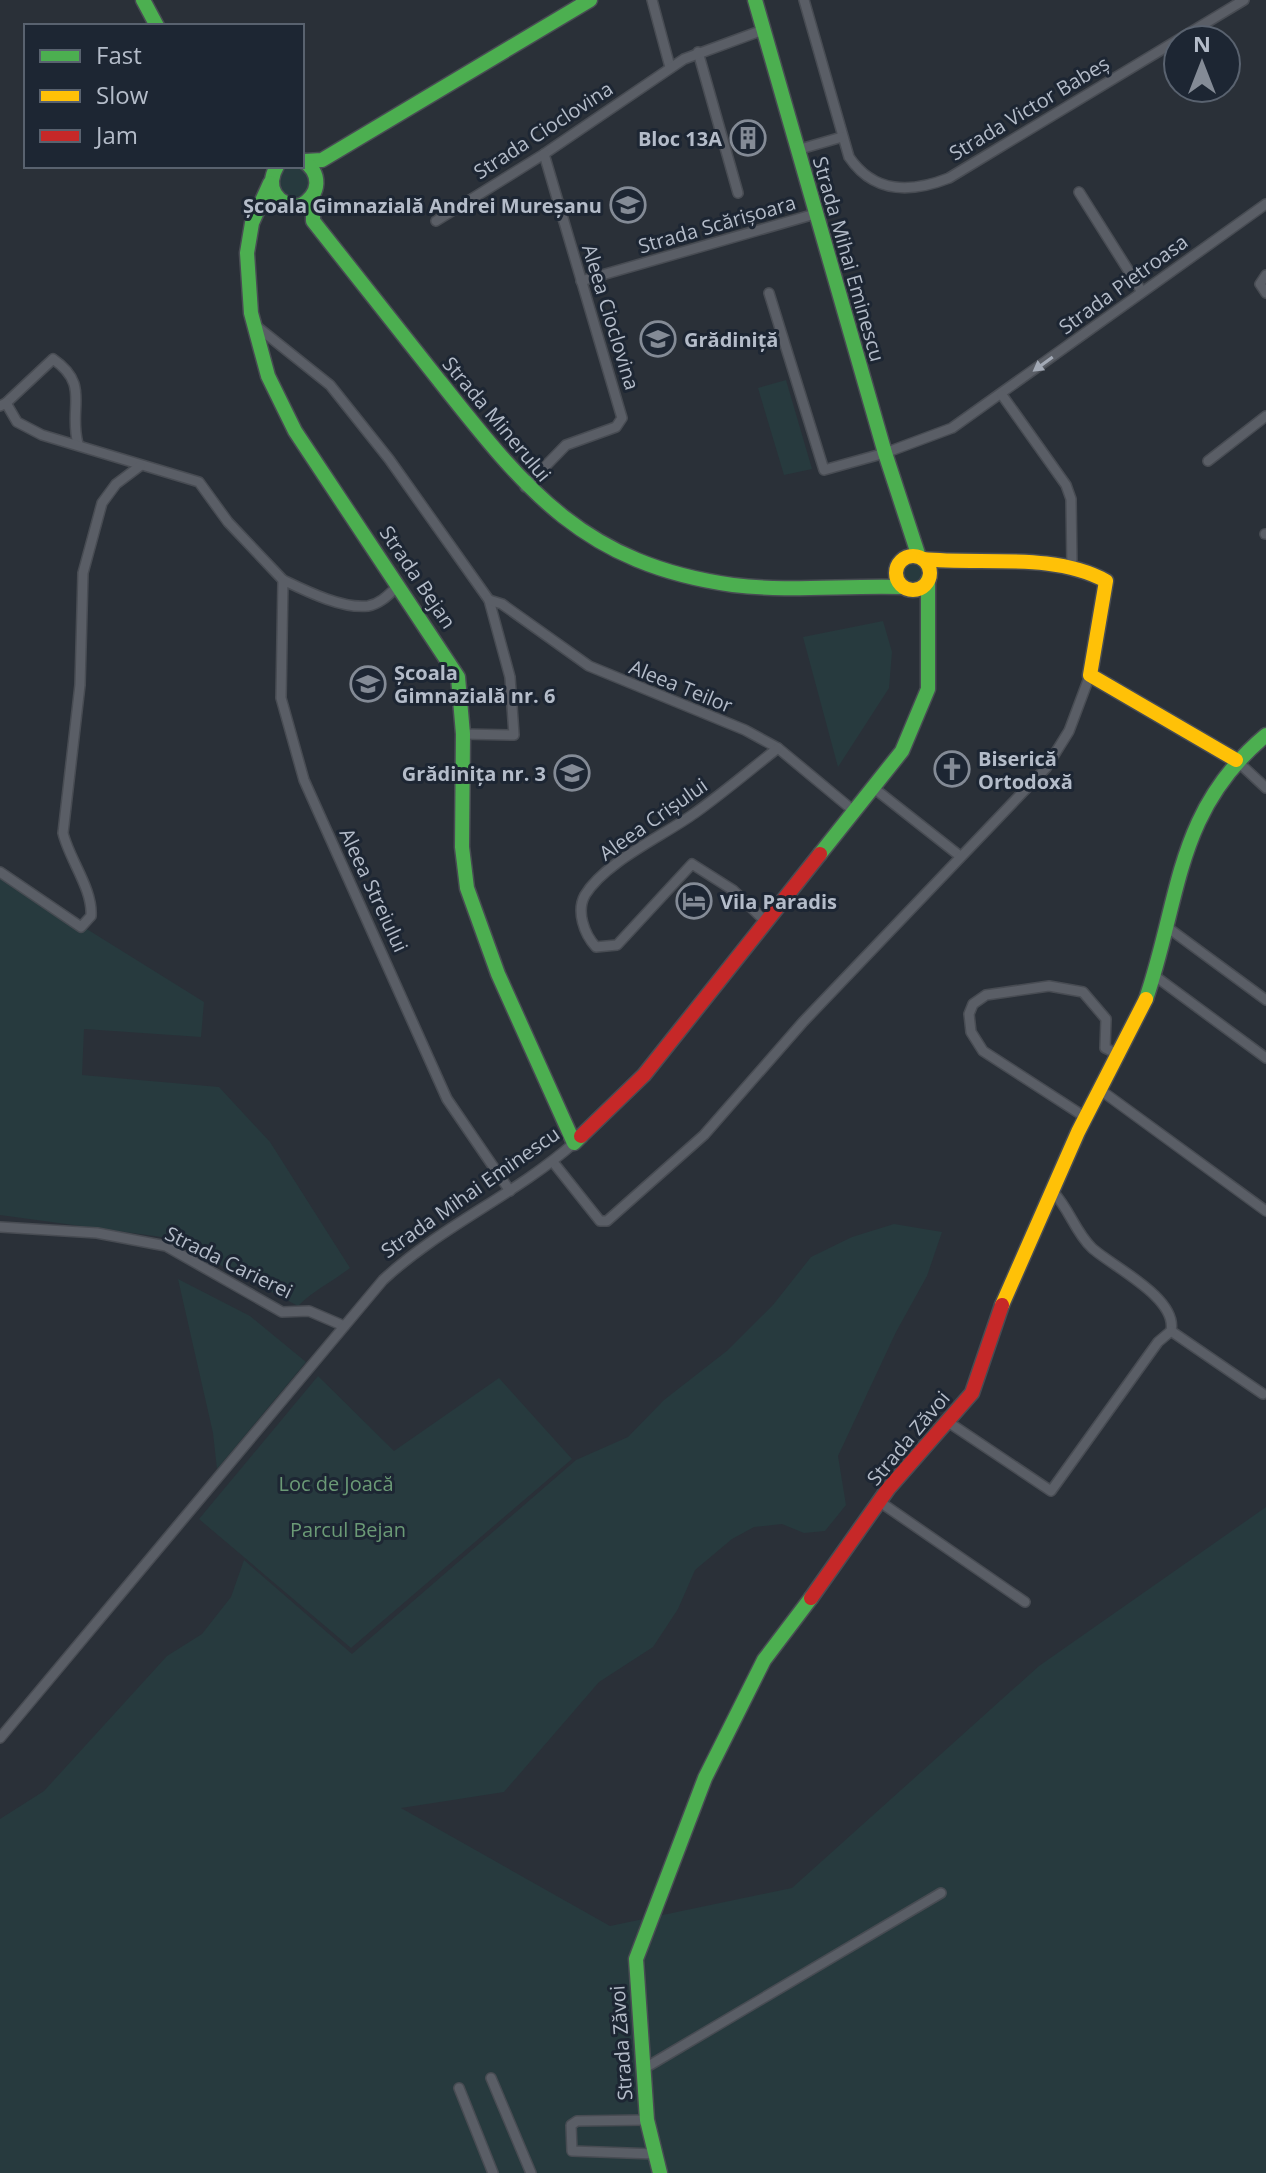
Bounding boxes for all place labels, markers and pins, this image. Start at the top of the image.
building icon: Bloc 13A [729,119,767,157]
place label: Bloc 13A [638,125,722,152]
school or university icon: Școala Gimnazială Andrei Mureșanu [609,186,647,224]
place label: Școala Gimnazială Andrei Mureșanu [243,192,602,219]
school or university icon: Grădiniță [639,320,677,358]
place label: Grădiniță [684,326,778,353]
place label: Școala Gimnazială nr. 6 [394,659,555,709]
school or university icon: Școala Gimnazială nr. 6 [349,665,387,703]
place label: Biserică Ortodoxă [978,745,1073,795]
church icon: Biserică Ortodoxă [933,750,971,788]
school or university icon: Grădinița nr. 3 [553,754,591,792]
place label: Grădinița nr. 3 [402,760,546,787]
hotel icon: Vila Paradis [675,882,713,920]
place label: Vila Paradis [720,888,837,915]

